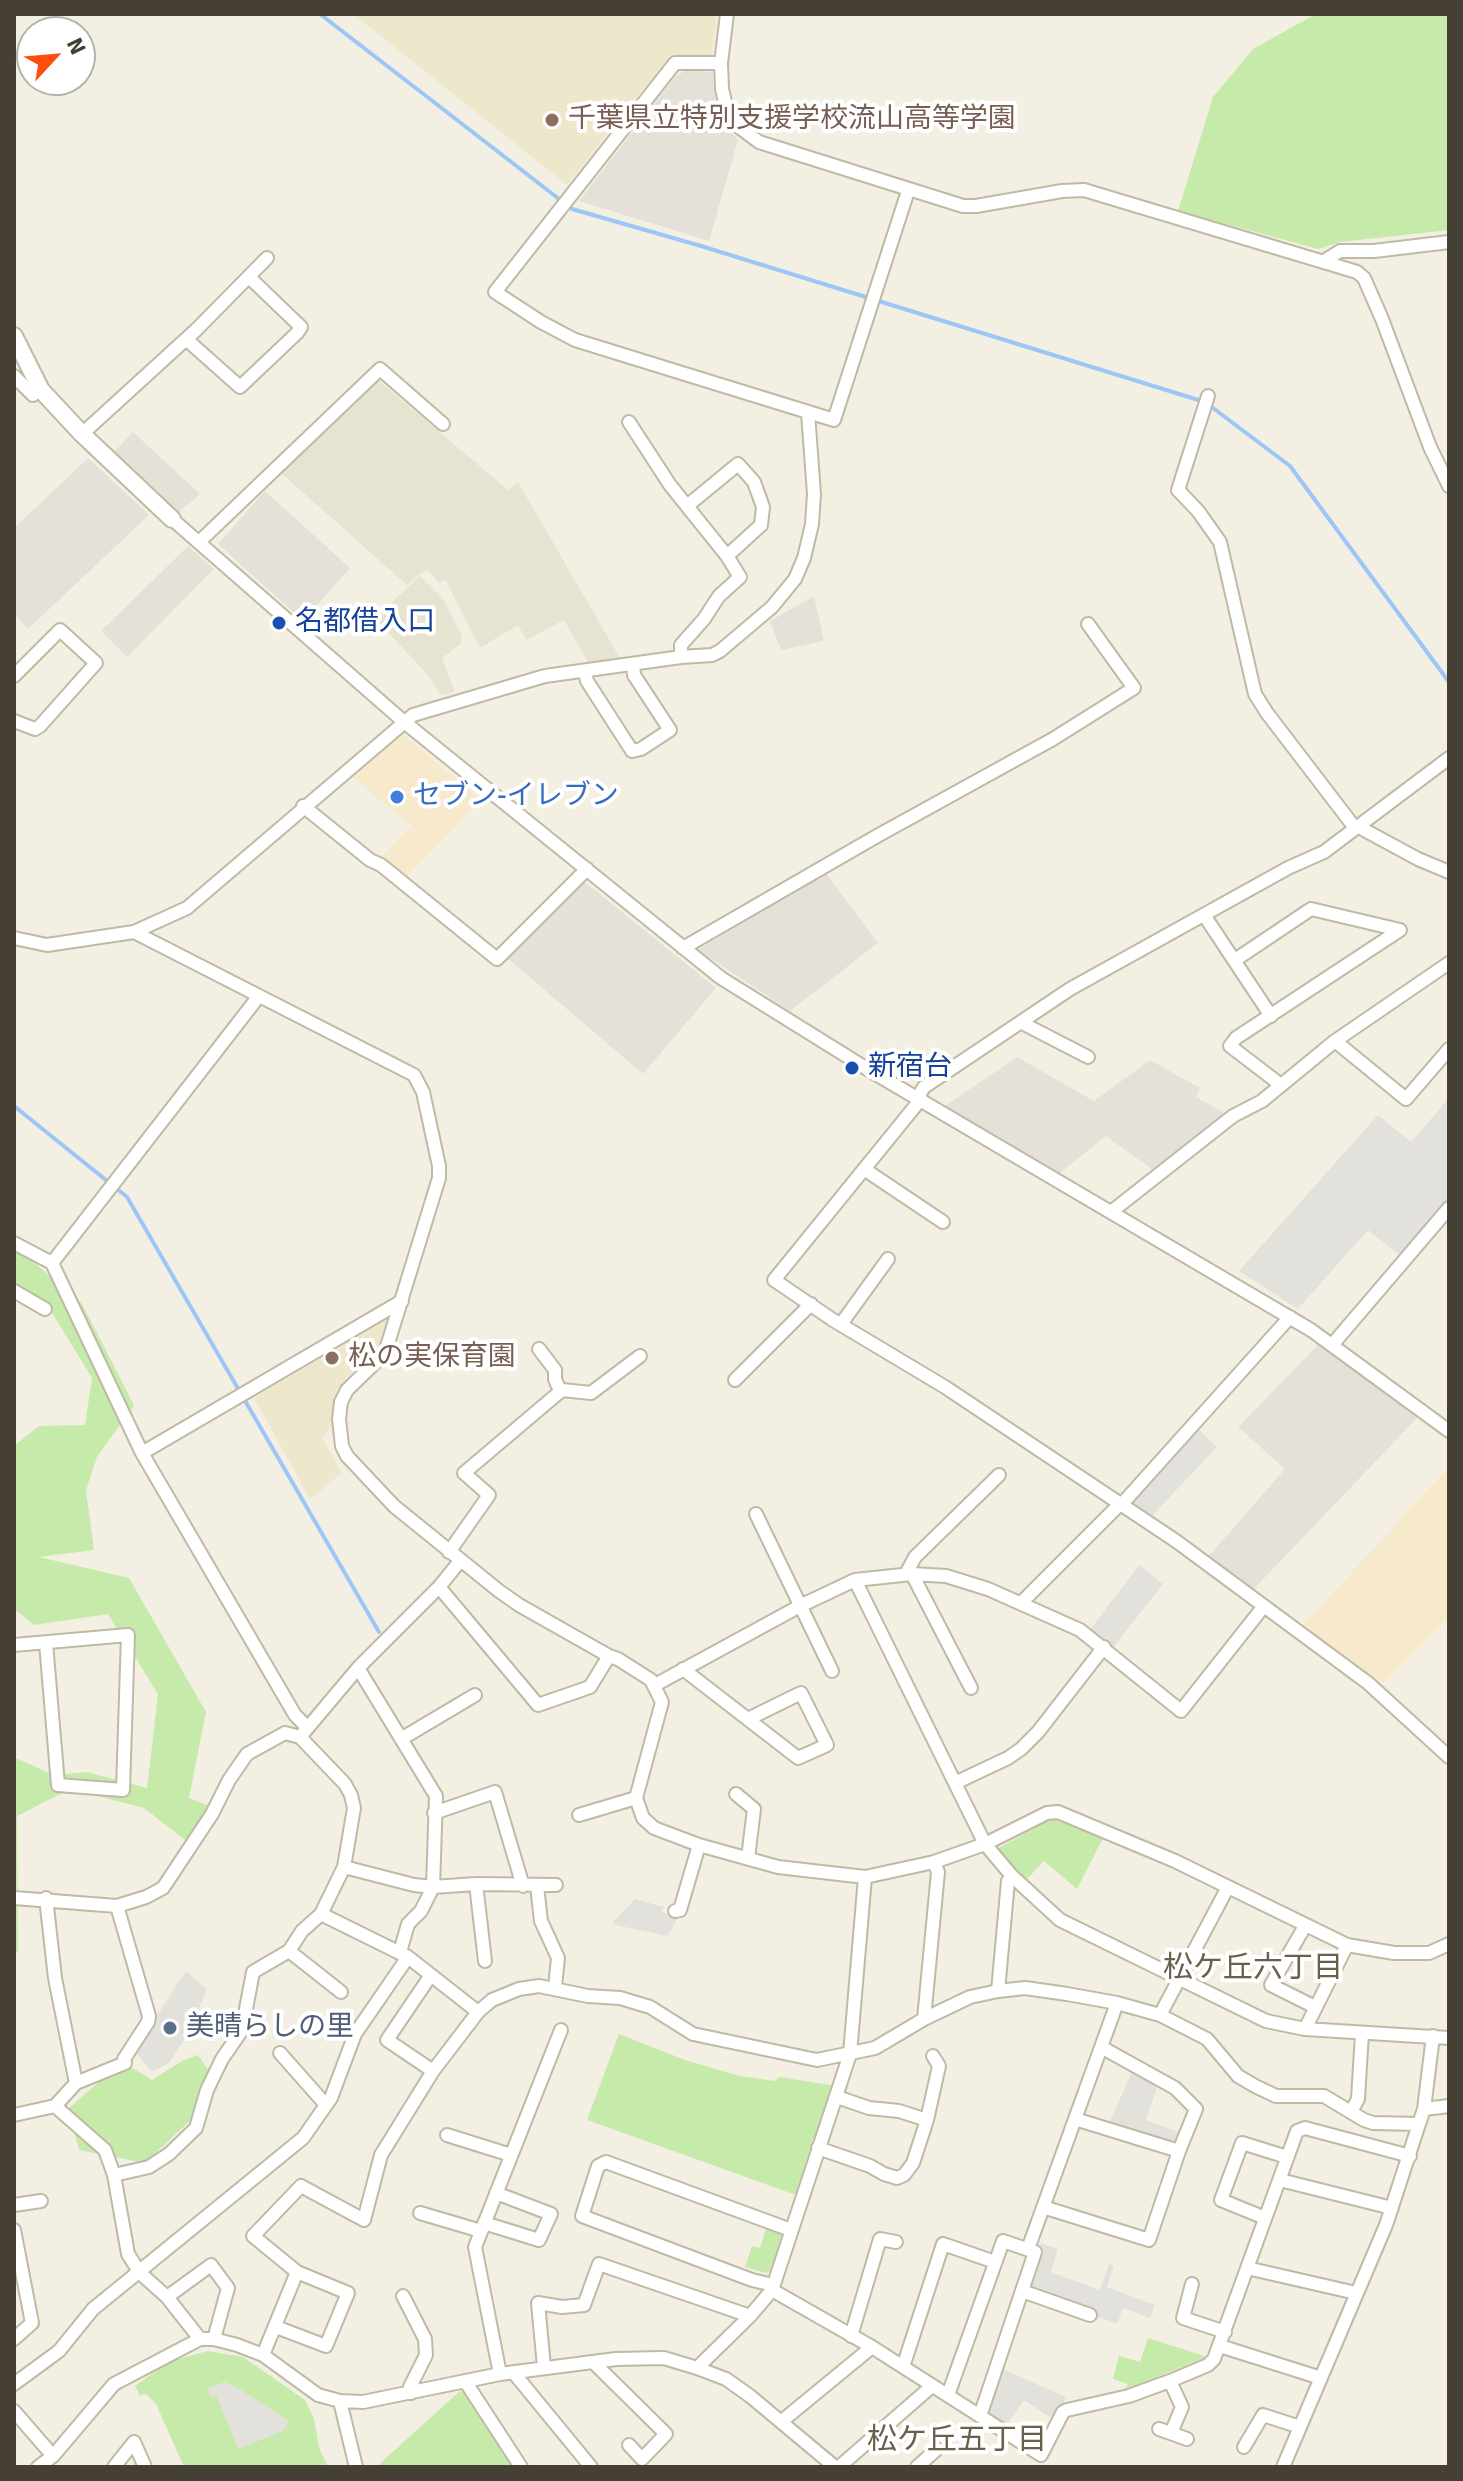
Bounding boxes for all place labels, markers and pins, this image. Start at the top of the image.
place label: 千葉県立特別支援学校流山高等学園 [568,103,1016,137]
marker: 千葉県立特別支援学校流山高等学園 [543,111,561,129]
place label: 名都借入口 [295,606,435,640]
marker: 名都借入口 [270,614,288,632]
place label: セブン-イレブン [413,780,619,814]
marker: セブン-イレブン [388,788,406,806]
place label: 新宿台 [868,1051,952,1085]
marker: 新宿台 [843,1059,861,1077]
place label: 松の実保育園 [348,1341,516,1375]
marker: 松の実保育園 [323,1349,341,1367]
place label: 美晴らしの里 [186,2011,354,2045]
marker: 美晴らしの里 [161,2019,179,2037]

